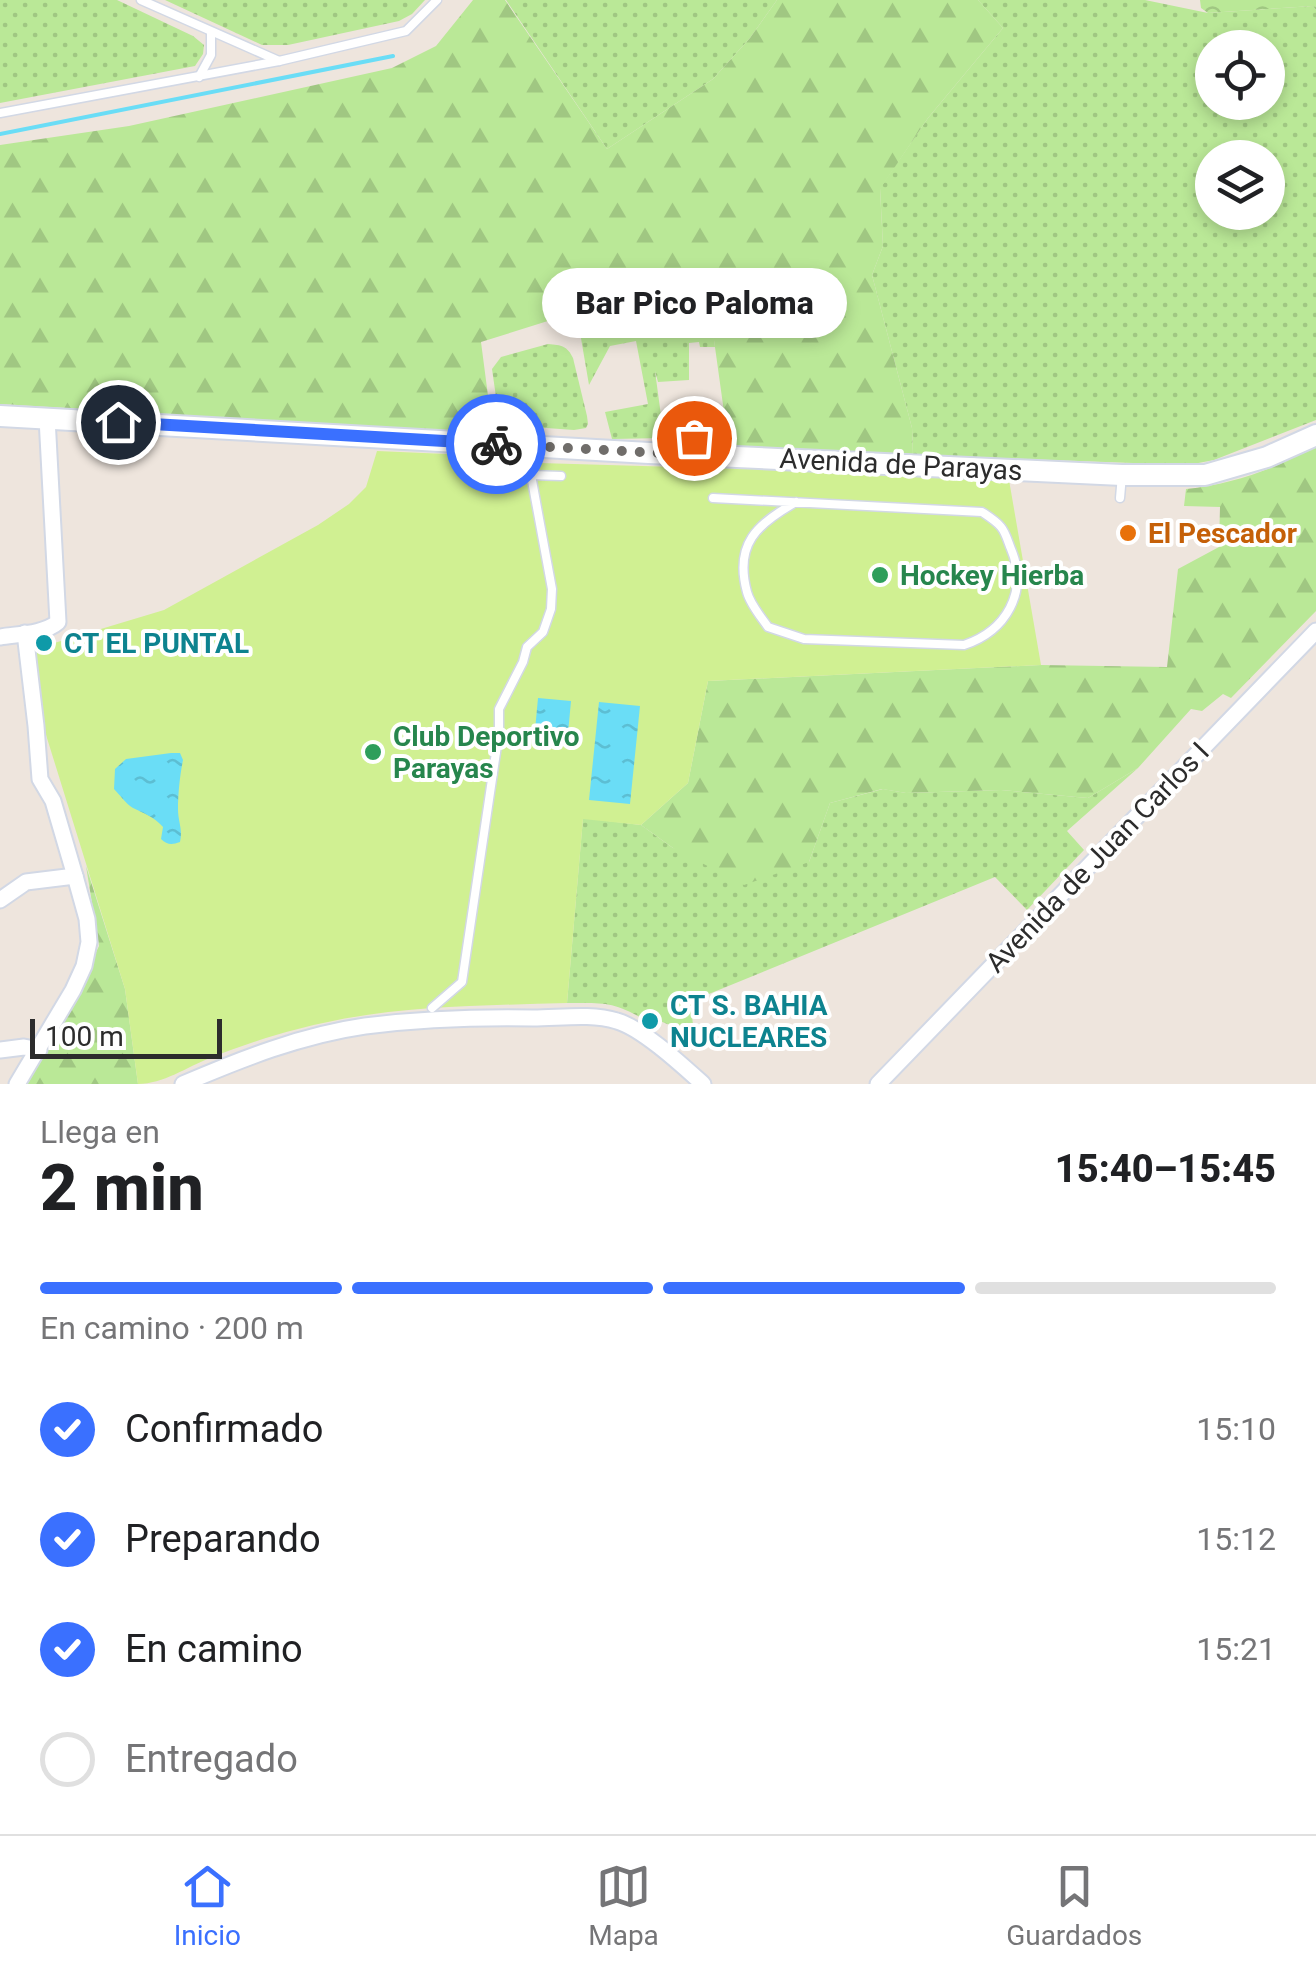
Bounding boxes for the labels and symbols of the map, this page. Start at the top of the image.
callout: Bar Pico Paloma [542,268,846,338]
pin [76,380,161,465]
courier [446,394,546,494]
pin [652,396,737,481]
street label: Avenida de Parayas [779,442,1023,487]
place label: El Pescador [1148,517,1297,550]
marker: El Pescador [1117,522,1139,544]
place label: Hockey Hierba [900,559,1084,592]
marker: Hockey Hierba [869,564,891,586]
place label: CT EL PUNTAL [64,627,249,660]
marker: CT EL PUNTAL [33,632,55,654]
place label: Club Deportivo Parayas [393,720,580,785]
street label: Avenida de Juan Carlos I [979,736,1216,979]
marker: Club Deportivo Parayas [362,741,384,763]
place label: CT S. BAHIA NUCLEARES [670,989,828,1054]
marker: CT S. BAHIA NUCLEARES [639,1010,661,1032]
scale bar [30,1014,222,1058]

